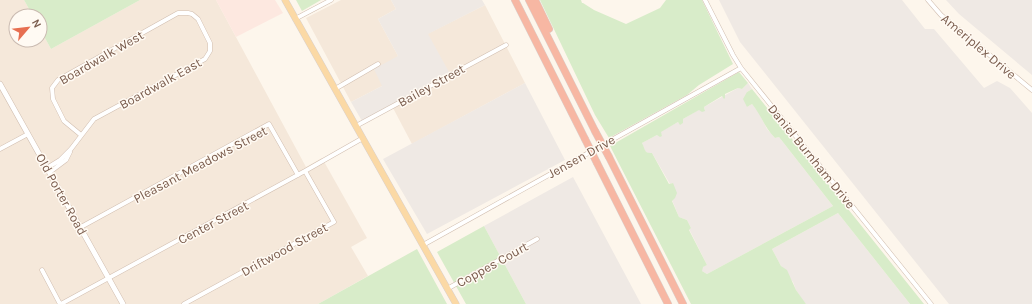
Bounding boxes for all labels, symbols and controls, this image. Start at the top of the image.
north arrow [8,8,48,48]
street label: Ameriplex Drive [938,11,1019,82]
text: N [29,17,44,30]
street label: Boardwalk West [56,27,146,88]
street label: Boardwalk East [117,55,204,112]
street label: Bailey Street [395,61,467,110]
street label: Daniel Burnham Drive [765,101,859,212]
street label: Pleasant Meadows Street [131,123,270,206]
street label: Jensen Drive [545,132,618,181]
street label: Old Porter Road [33,151,90,238]
street label: Center Street [175,198,251,247]
street label: Driftwood Street [238,219,330,279]
street label: Coppes Court [454,239,531,290]

